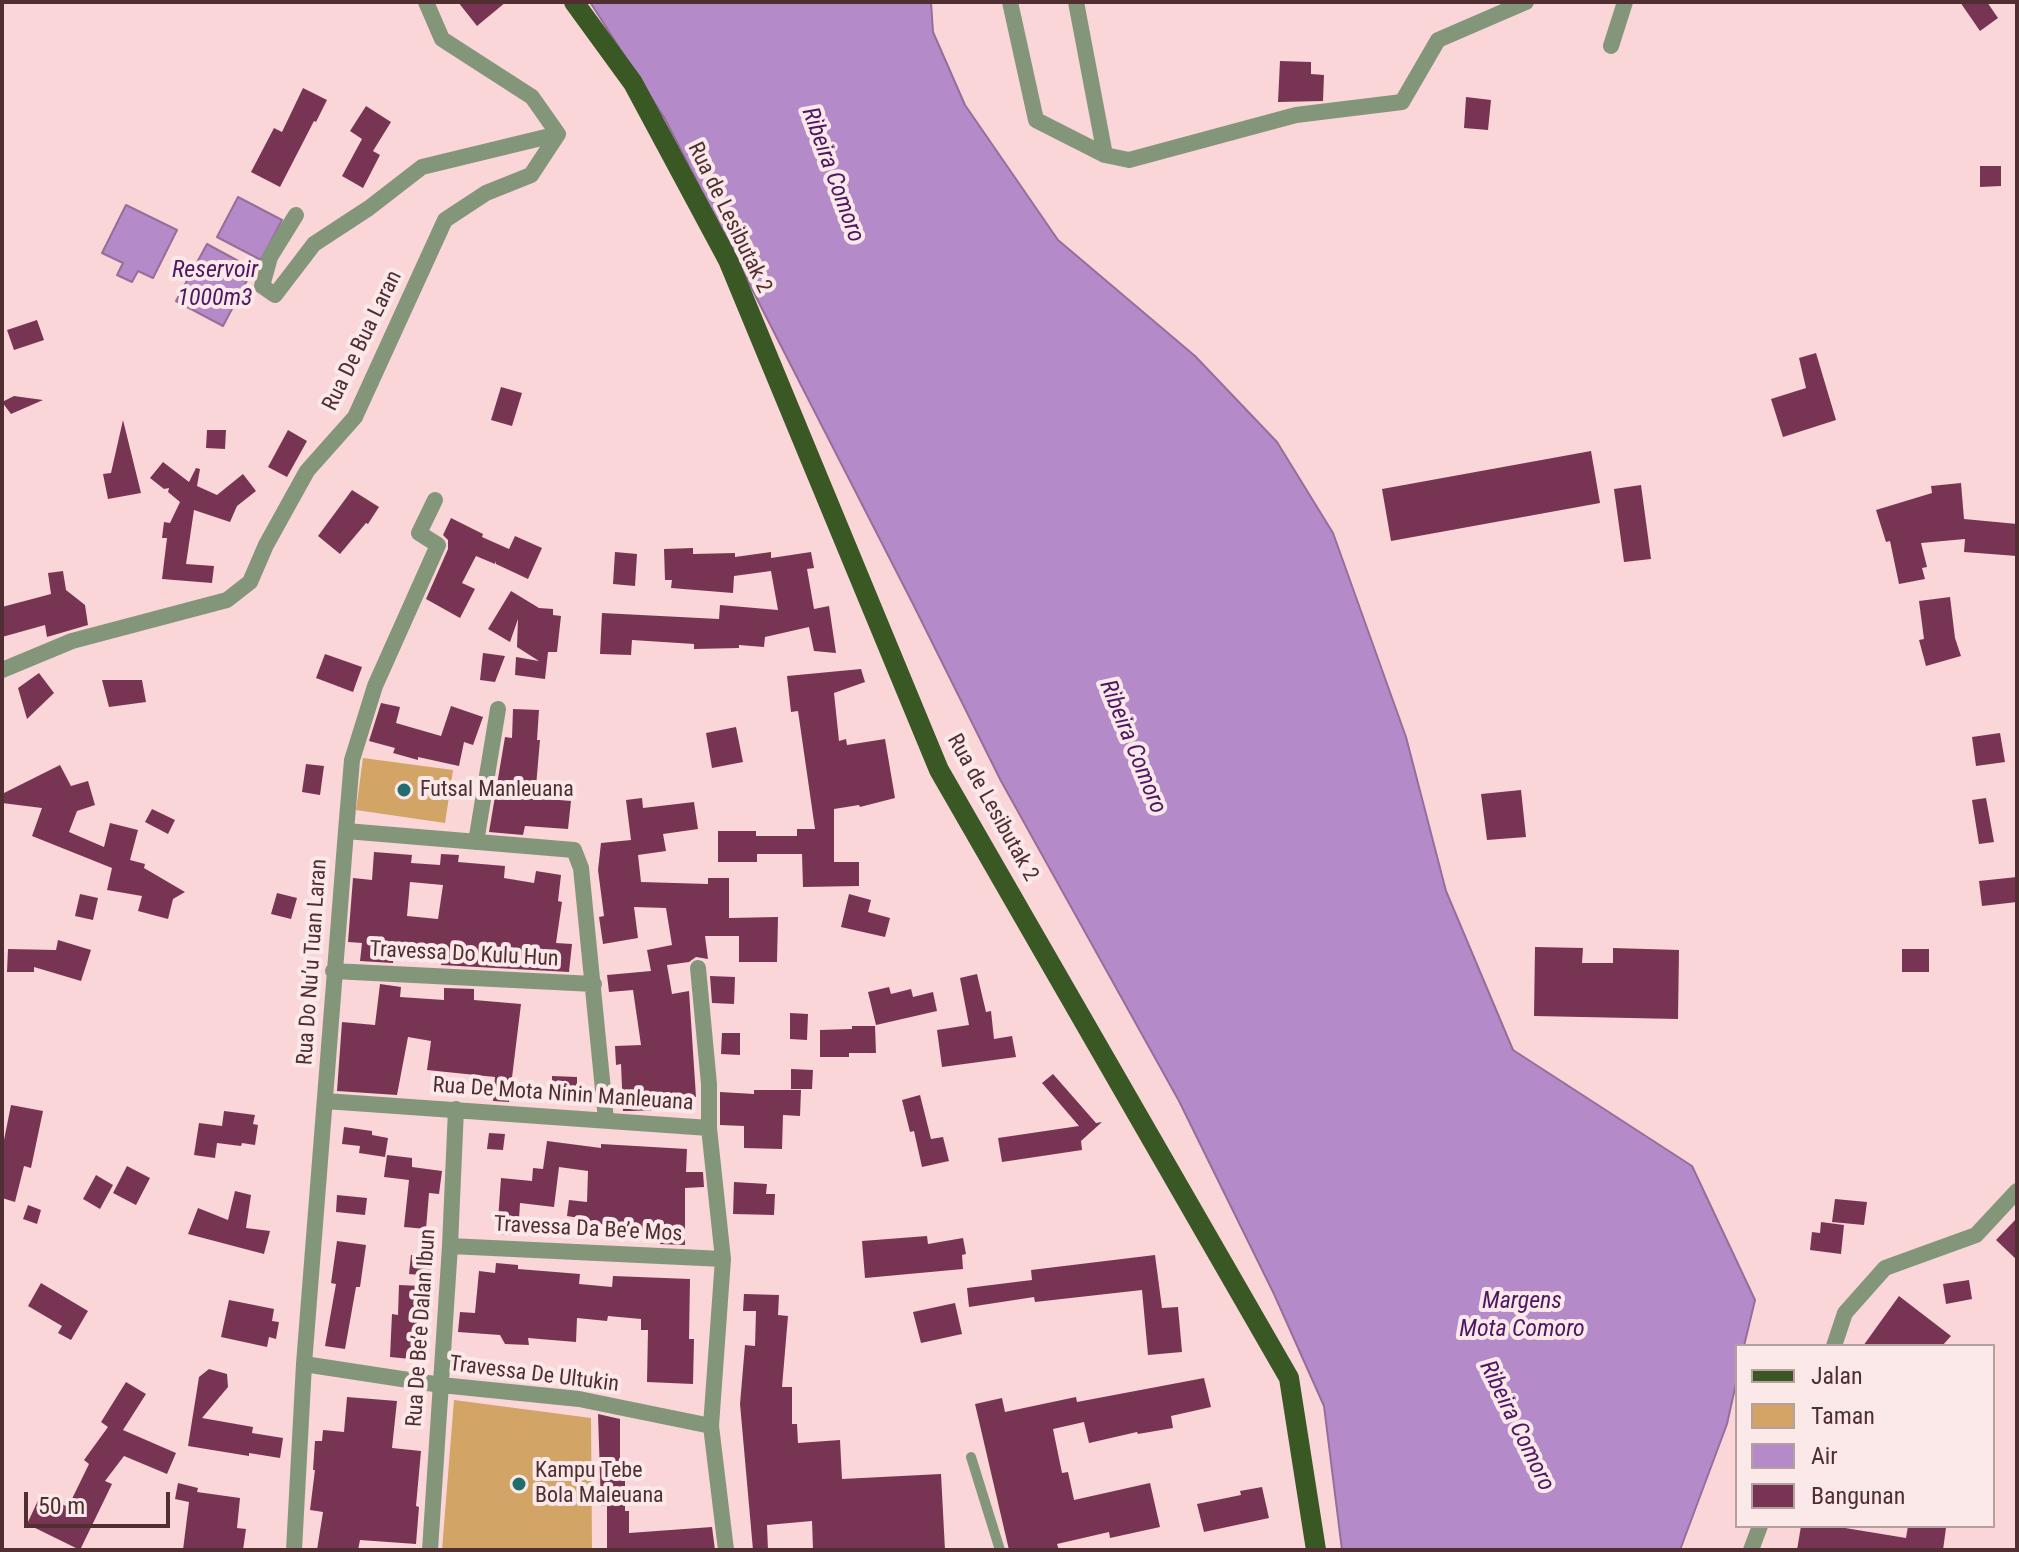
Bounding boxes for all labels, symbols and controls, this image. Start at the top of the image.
water label: Ribeira Comoro [794,104,870,246]
street label: Rua de Lesibutak 2 [681,138,777,298]
water label: Reservoir 1000m3 [172,257,258,313]
street label: Rua De Bua Laran [318,267,408,415]
water label: Ribeira Comoro [1092,676,1172,818]
street label: Rua de Lesibutak 2 [941,730,1043,886]
place label: Futsal Manleuana [420,777,574,803]
marker: Futsal Manleuana [395,781,413,799]
street label: Rua Do Nu’u Tuan Laran [293,858,333,1066]
street label: Travessa Do Kulu Hun [369,937,559,973]
street label: Rua De Mota Ninin Manleuana [432,1073,694,1117]
street label: Travessa Da Be’e Mos [493,1212,683,1248]
street label: Rua De Be’e Dalan Ibun [402,1228,442,1428]
water label: Margens Mota Comoro [1459,1288,1585,1344]
legend [1735,1344,1995,1528]
street label: Travessa De Ultukin [448,1352,620,1398]
water label: Ribeira Comoro [1472,1356,1560,1496]
text: Jalan [1811,1362,1863,1390]
text: Taman [1811,1402,1875,1430]
text: Air [1811,1442,1838,1470]
place label: Kampu Tebe Bola Maleuana [535,1458,664,1510]
marker: Kampu Tebe Bola Maleuana [510,1475,528,1493]
scale bar [28,1476,174,1526]
text: Bangunan [1811,1482,1905,1510]
text: 50 m [38,1492,85,1520]

